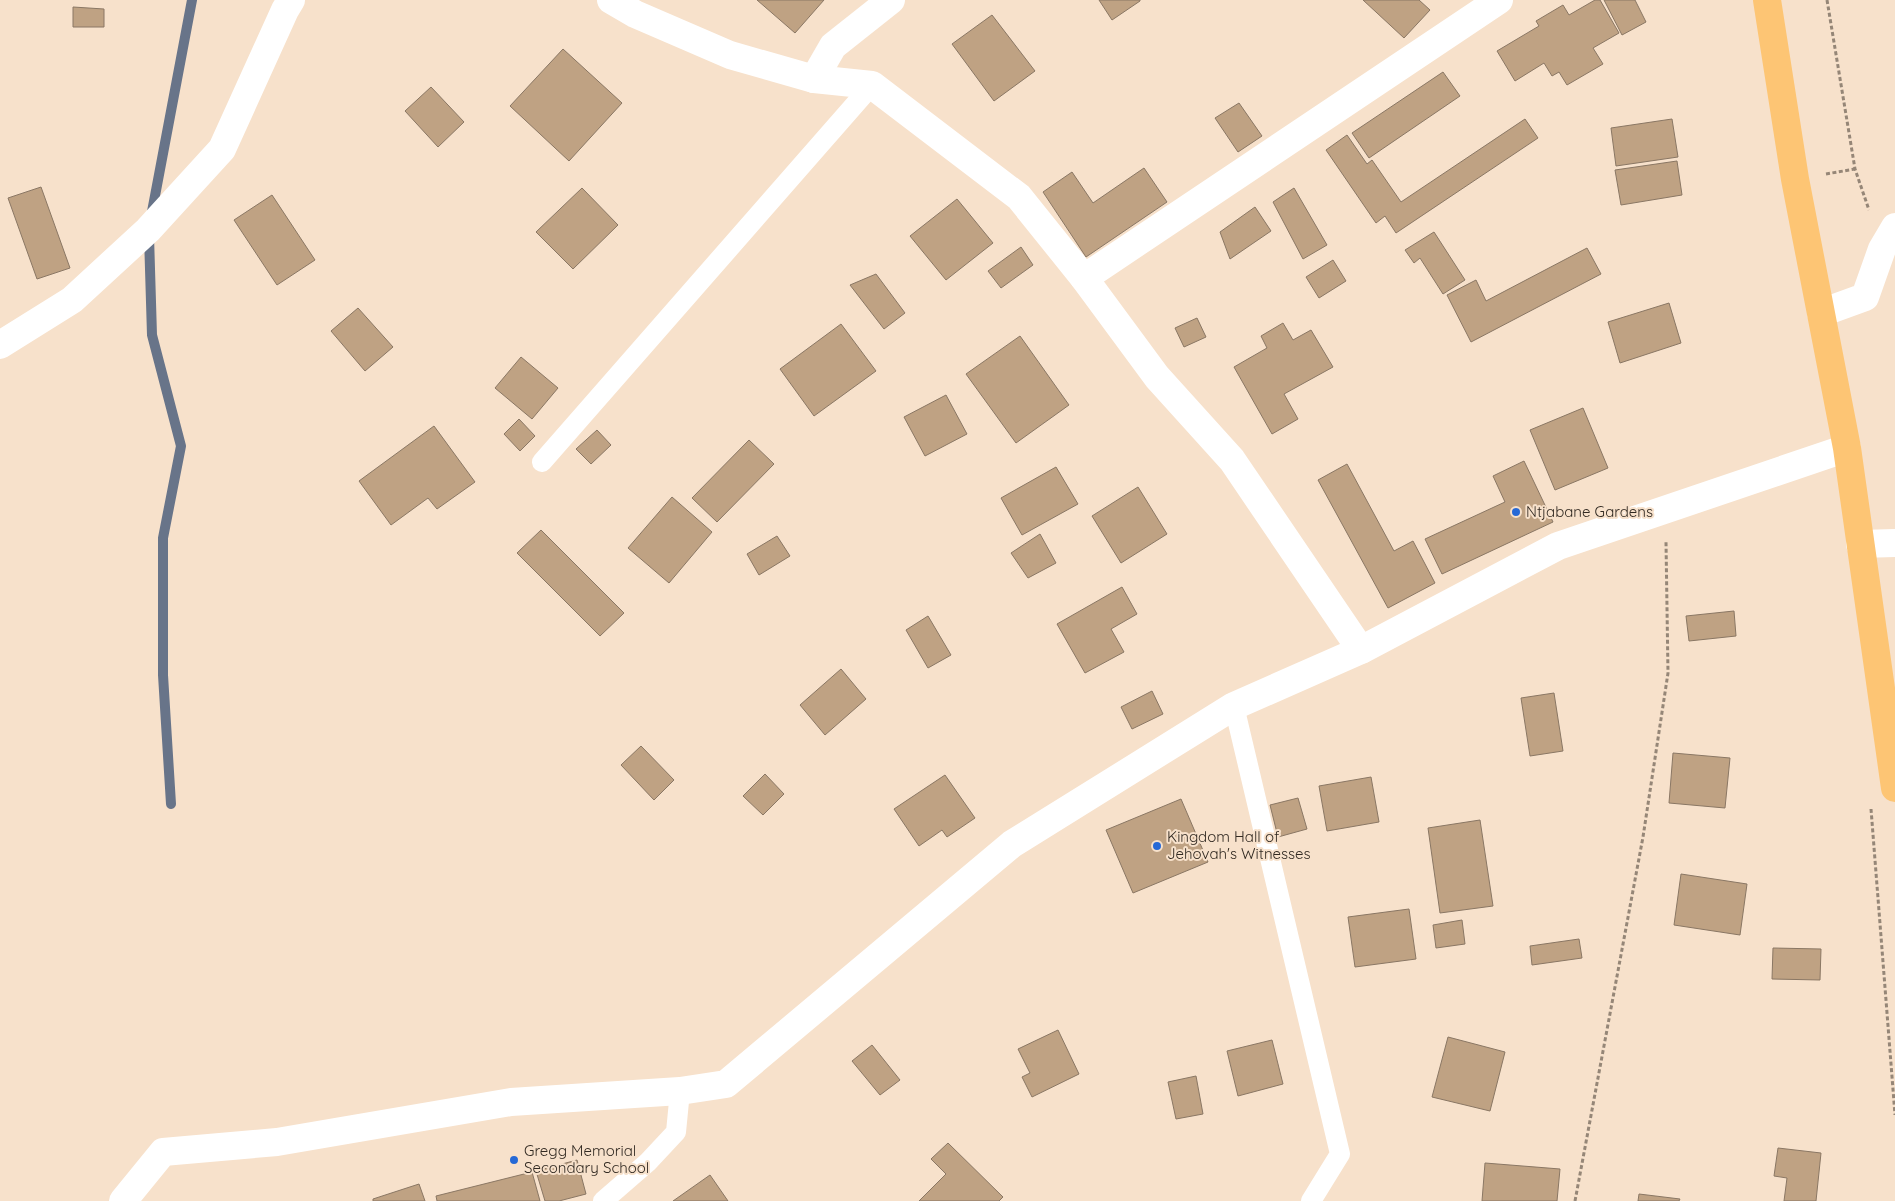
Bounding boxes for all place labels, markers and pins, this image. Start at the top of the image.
place label: Ntjabane Gardens [1526,502,1653,521]
marker: Ntjabane Gardens [1510,506,1522,518]
place label: Kingdom Hall of Jehovah's Witnesses [1167,827,1311,863]
marker: Kingdom Hall of Jehovah's Witnesses [1151,840,1163,852]
place label: Gregg Memorial Secondary School [524,1141,649,1177]
marker: Gregg Memorial Secondary School [508,1154,520,1166]

